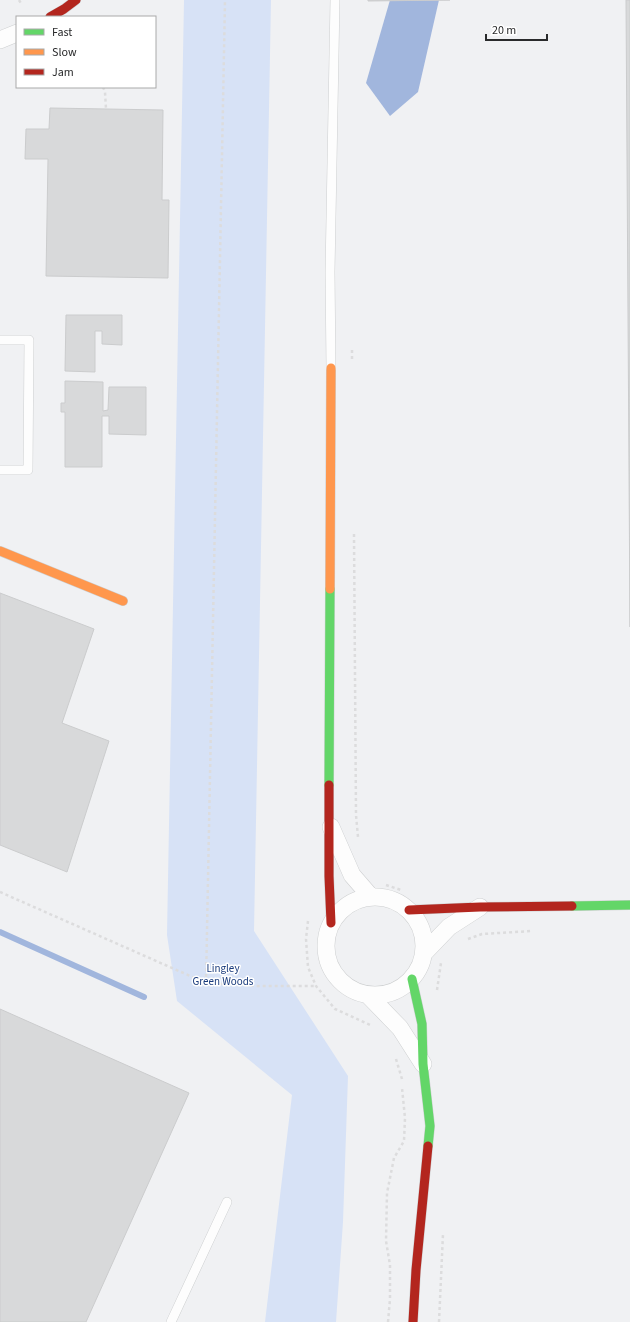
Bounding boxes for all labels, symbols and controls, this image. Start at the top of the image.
legend [16,16,156,88]
scale bar [486,16,547,42]
text: 20 m [492,22,516,39]
text: Fast [52,24,72,41]
text: Slow [52,44,77,61]
text: Jam [52,64,74,81]
park label: Lingley Green Woods [193,961,254,989]

